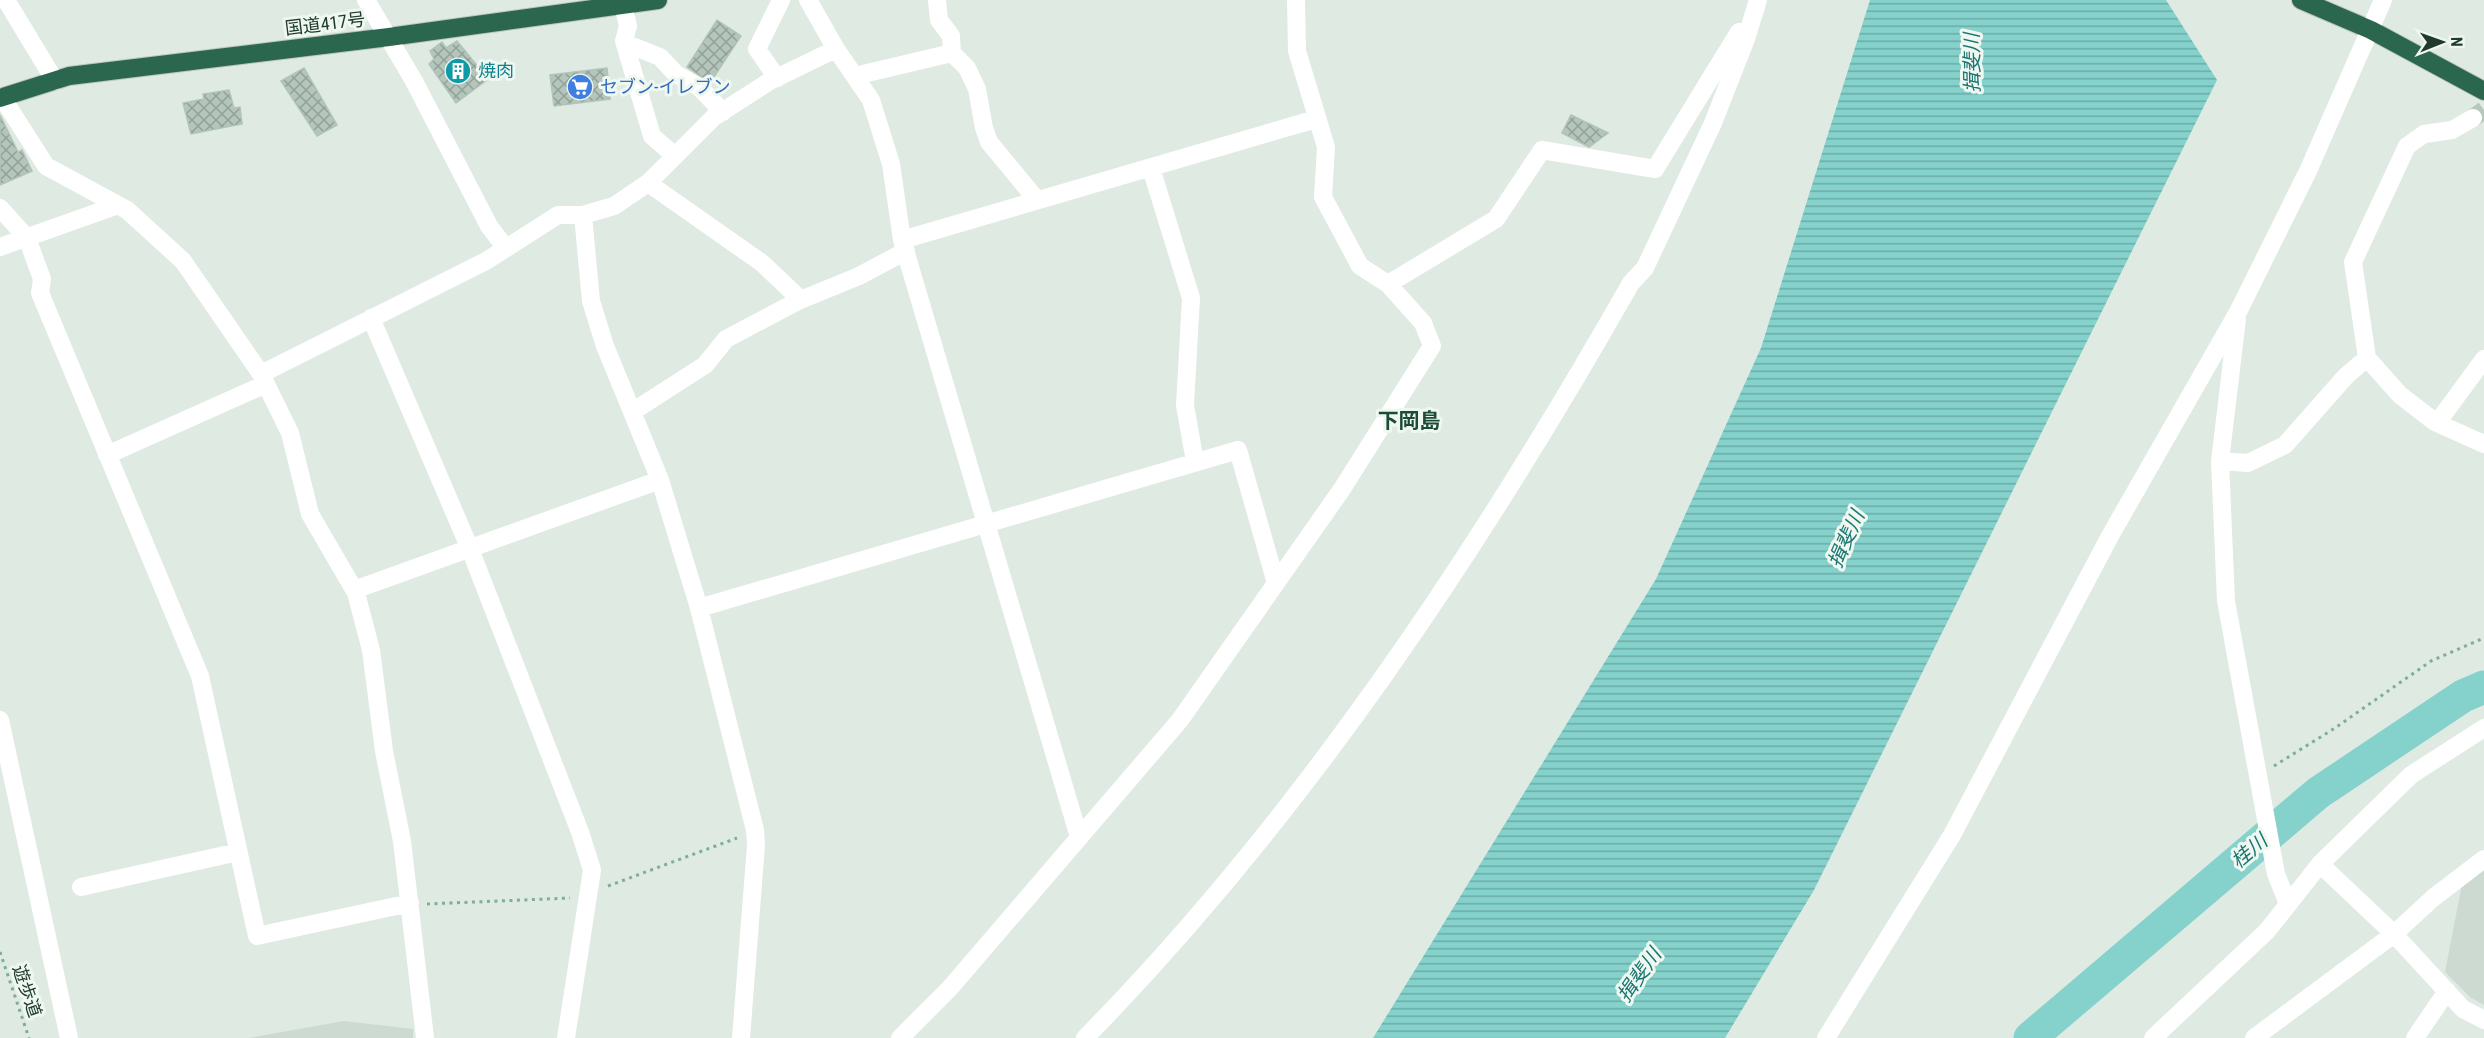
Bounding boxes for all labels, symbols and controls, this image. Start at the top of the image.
street label: 国道417号 [284,8,366,39]
north arrow [2412,12,2472,72]
water label: 揖斐川 [1959,31,1985,93]
text: N [2447,37,2466,47]
building icon: 焼肉 [443,56,473,86]
place label: 焼肉 [478,60,514,81]
supermarket icon: セブン-イレブン [565,72,595,102]
place label: セブン-イレブン [600,76,730,97]
district label: 下岡島 [1378,409,1441,433]
water label: 揖斐川 [1823,505,1870,571]
water label: 桂川 [2226,828,2274,873]
water label: 揖斐川 [1612,942,1667,1006]
street label: 遊歩道 [9,962,46,1020]

